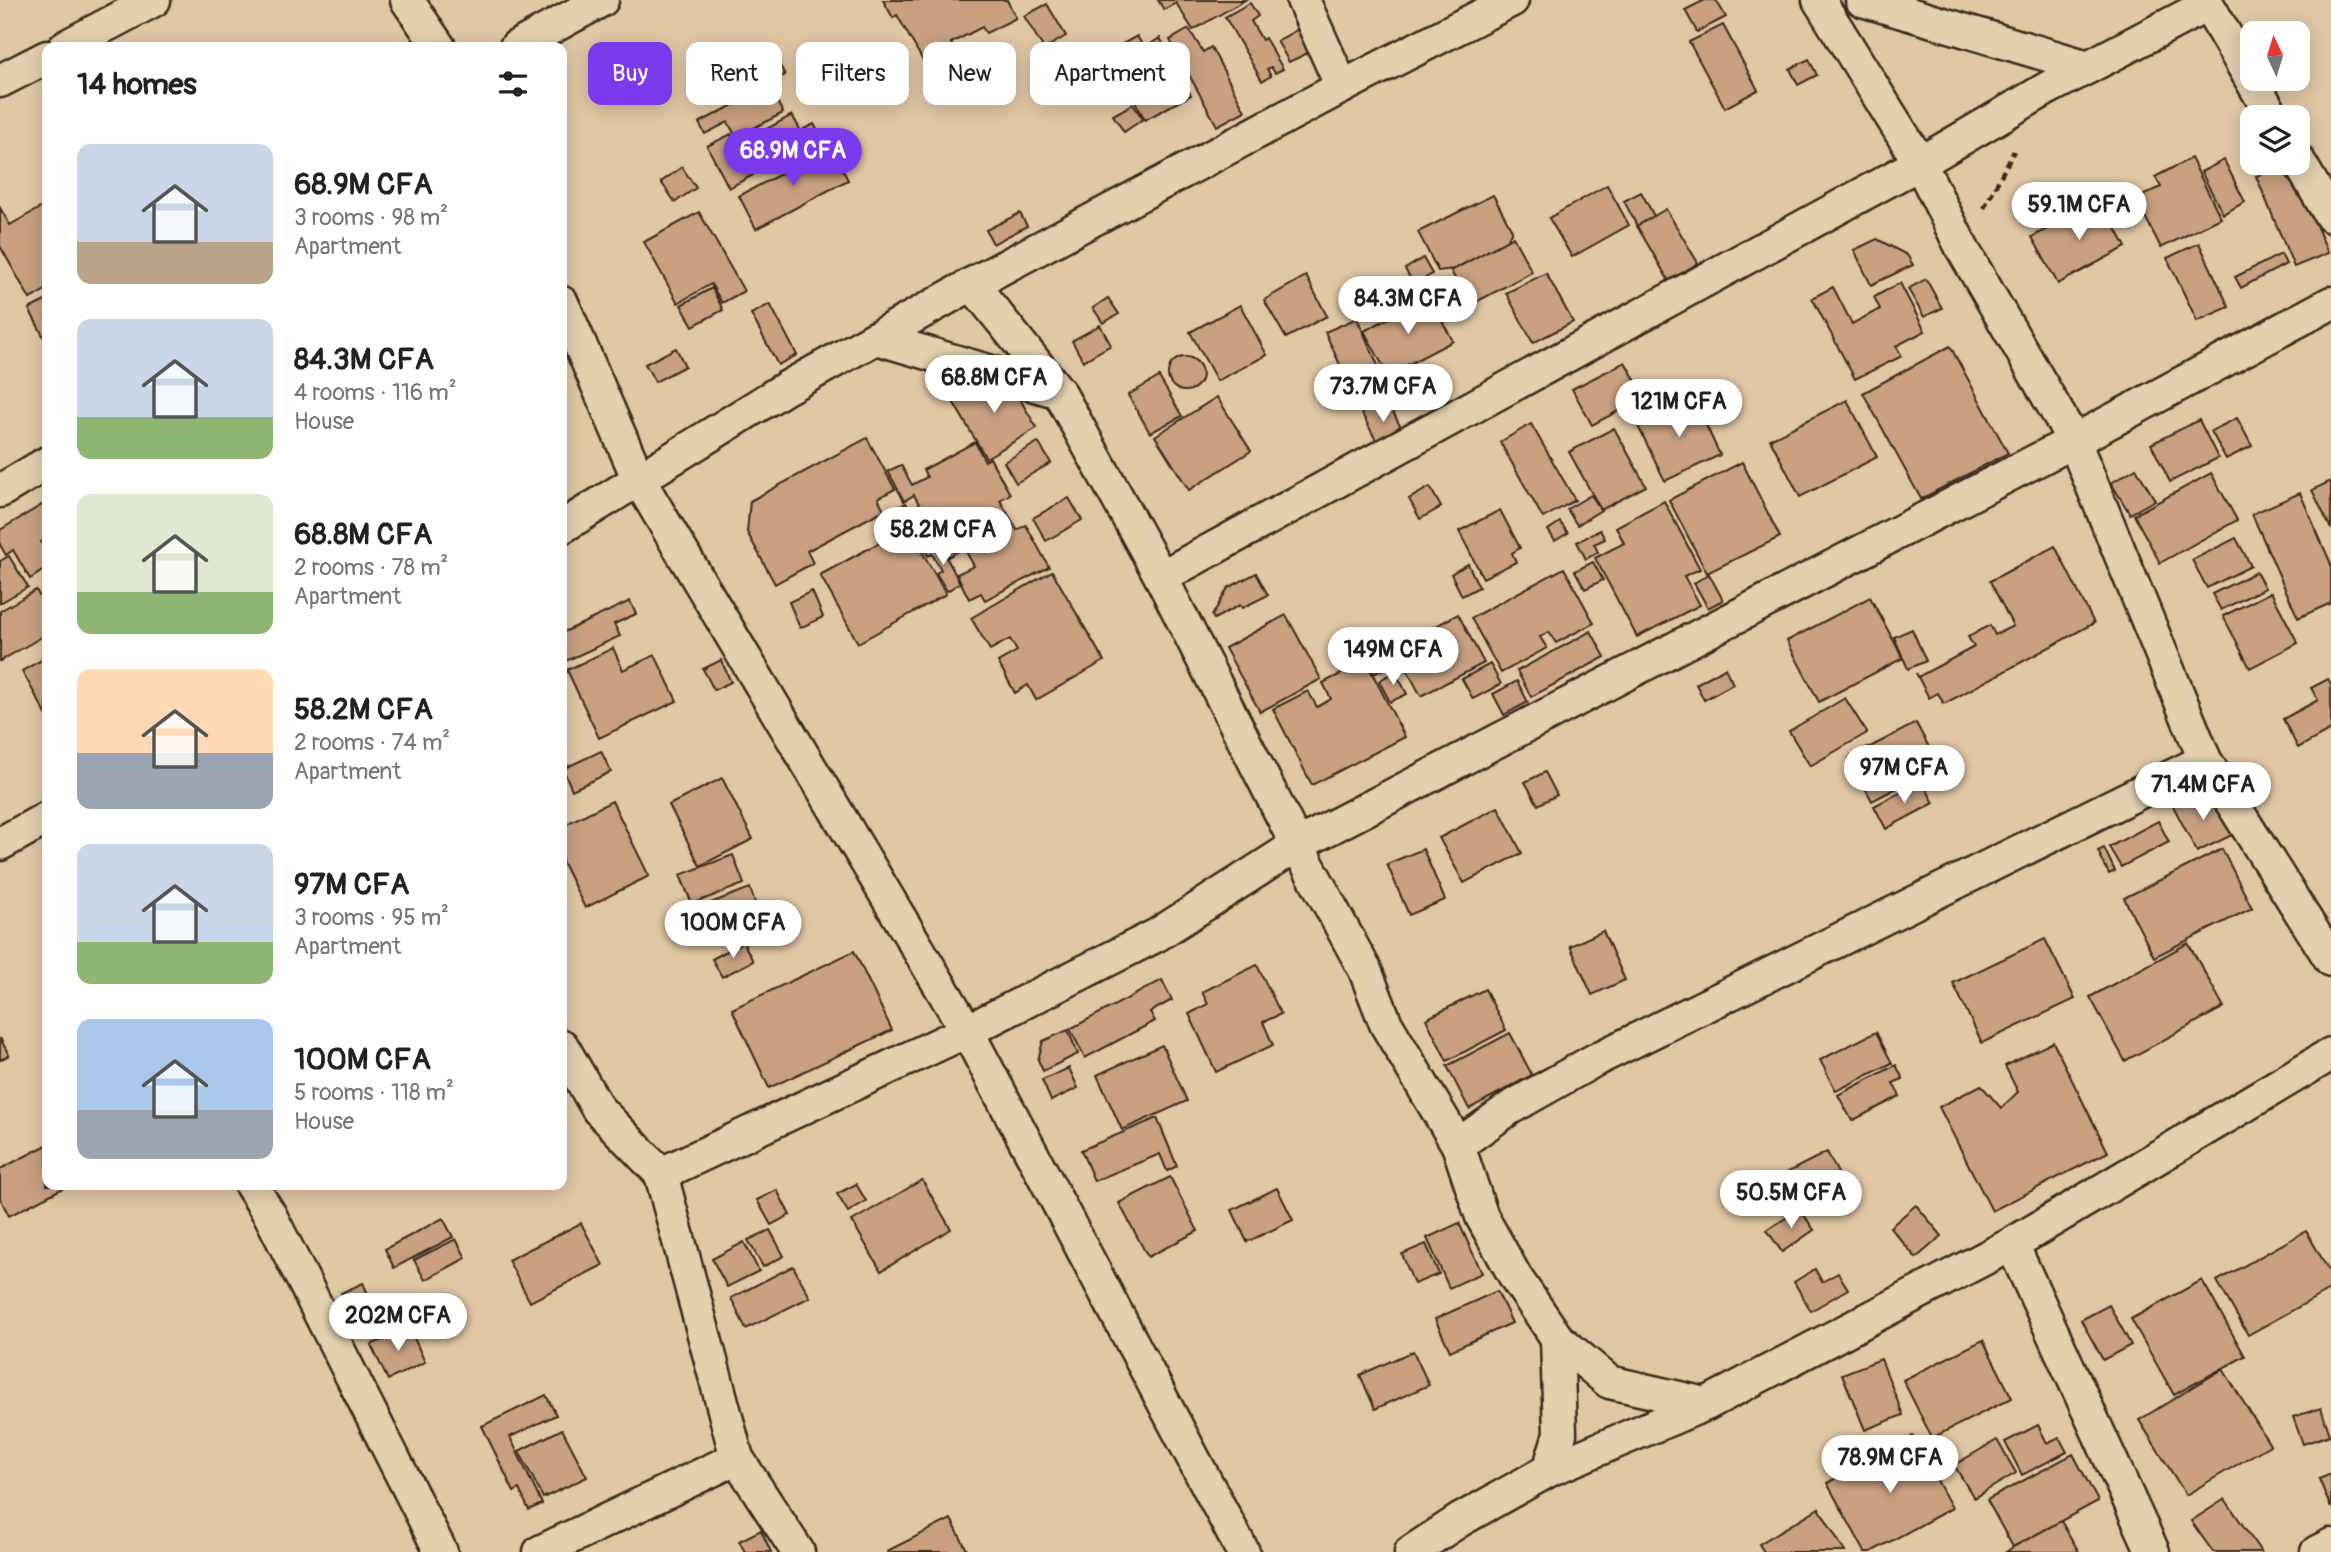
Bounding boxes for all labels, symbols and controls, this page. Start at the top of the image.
north arrow [2240,21,2310,91]
map controls [2240,21,2310,175]
chip: Buy [588,42,672,105]
chip: Rent [686,42,782,105]
chip: Filters [796,42,909,105]
chip: New [923,42,1016,105]
chip: Apartment [1030,42,1190,105]
icon: filters [494,65,532,103]
text: 14 homes [77,66,197,103]
button: layers [2240,105,2310,175]
pin: 68.9M CFA [713,128,873,188]
text: 68.9M CFA [740,136,846,165]
text: 68.9M CFA [294,166,433,203]
icon: home [133,172,217,256]
pin: 59.1M CFA [1999,182,2159,242]
text: 59.1M CFA [2028,190,2130,219]
text: 3 rooms · 98 m² [294,203,448,232]
text: Apartment [294,232,401,261]
pin: 84.3M CFA [1328,276,1488,336]
text: 84.3M CFA [1354,284,1462,313]
text: 84.3M CFA [294,341,434,378]
icon: home [133,347,217,431]
pin: 68.8M CFA [914,356,1074,415]
text: 68.8M CFA [941,363,1047,392]
pin: 73.7M CFA [1303,364,1463,424]
text: 73.7M CFA [1330,372,1436,401]
text: 4 rooms · 116 m² [294,378,457,407]
pin: 121M CFA [1607,380,1751,439]
text: 121M CFA [1631,387,1727,416]
text: House [294,407,354,436]
pin: 58.2M CFA [863,508,1023,567]
text: 58.2M CFA [890,515,996,544]
text: 68.8M CFA [294,516,432,553]
icon: home [133,522,217,606]
text: 2 rooms · 78 m² [294,553,448,582]
text: Apartment [294,582,401,611]
pin: 149M CFA [1321,628,1465,687]
text: 149M CFA [1344,635,1442,664]
text: 58.2M CFA [294,691,433,728]
icon: home [133,697,217,781]
text: 2 rooms · 74 m² [294,728,450,757]
pin: 97M CFA [1839,746,1969,805]
text: 97M CFA [1860,753,1948,782]
text: Apartment [294,757,401,786]
pin: 71.4M CFA [2123,762,2283,822]
text: 71.4M CFA [2151,770,2255,799]
text: 97M CFA [294,866,409,903]
icon: home [133,872,217,956]
pin: 100M CFA [661,900,805,960]
text: 3 rooms · 95 m² [294,903,449,932]
text: 100M CFA [681,908,785,937]
text: Apartment [294,932,401,961]
text: 100M CFA [294,1041,431,1078]
icon: home [133,1047,217,1131]
text: 5 rooms · 118 m² [294,1078,454,1107]
text: House [294,1107,354,1136]
pin: 50.5M CFA [1711,1170,1871,1230]
text: 50.5M CFA [1736,1178,1846,1207]
pin: 202M CFA [326,1294,470,1353]
text: 202M CFA [345,1301,451,1330]
pin: 78.9M CFA [1810,1436,1970,1495]
text: 78.9M CFA [1837,1443,1943,1472]

